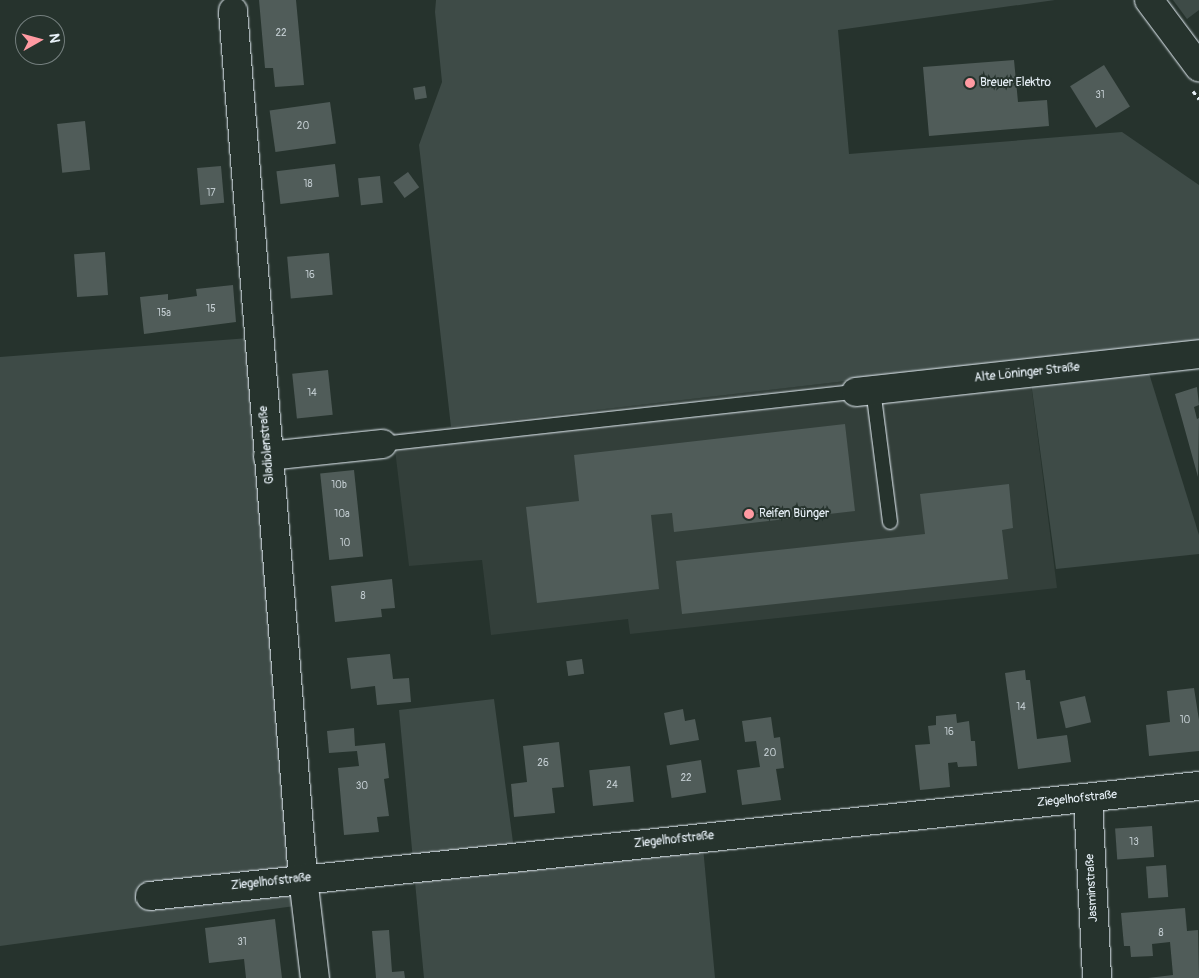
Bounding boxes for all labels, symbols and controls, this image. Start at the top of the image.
north arrow [15,15,65,65]
house number: 22 [275,28,287,40]
text: N [45,32,63,44]
place label: Breuer Elektro [980,76,1051,90]
marker: Breuer Elektro [964,77,976,89]
house number: 31 [1095,90,1105,102]
house number: 20 [297,121,309,133]
house number: 18 [304,179,312,191]
house number: 17 [206,188,216,200]
house number: 16 [305,270,315,282]
house number: 15 [206,304,216,316]
house number: 15a [157,308,171,320]
street label: Alte Löninger Straße [974,360,1080,386]
house number: 14 [307,388,317,400]
street label: Gladiolenstraße [256,405,278,485]
house number: 10b [331,480,347,492]
place label: Reifen Bünger [759,507,829,521]
marker: Reifen Bünger [743,508,755,520]
house number: 10a [334,509,350,521]
house number: 10 [340,538,350,550]
house number: 8 [360,591,366,603]
house number: 14 [1016,702,1026,714]
house number: 10 [1180,715,1190,727]
house number: 16 [944,727,954,739]
house number: 20 [764,748,776,760]
house number: 26 [537,758,549,770]
house number: 22 [680,773,692,785]
house number: 24 [606,780,618,792]
house number: 30 [356,781,368,793]
street label: Ziegelhofstraße [1036,788,1118,810]
street label: Ziegelhofstraße [633,829,715,851]
house number: 13 [1129,837,1139,849]
street label: Jasminstraße [1083,853,1101,923]
street label: Ziegelhofstraße [230,871,312,893]
house number: 8 [1158,928,1164,940]
house number: 31 [237,937,247,949]

